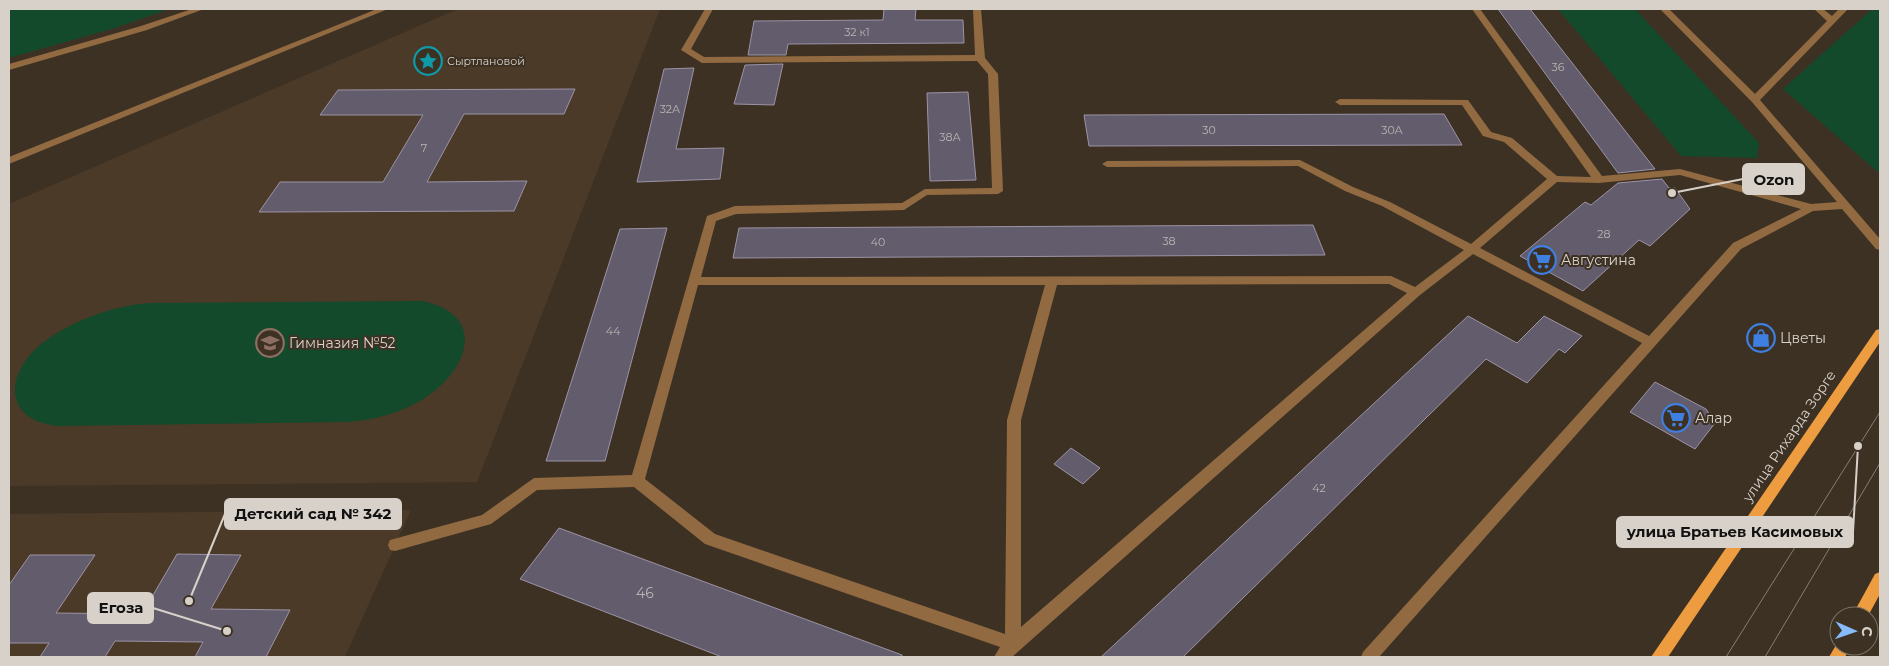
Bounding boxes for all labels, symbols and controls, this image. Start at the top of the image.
house number: 32 к1 [844,25,870,39]
place icon: Сыртлановой [413,46,443,76]
place label: Сыртлановой [447,54,525,68]
house number: 36 [1552,60,1565,74]
house number: 32А [660,102,681,116]
house number: 30 [1202,123,1216,137]
house number: 30А [1381,123,1404,137]
house number: 38А [939,130,961,144]
house number: 7 [421,141,427,155]
callout: Ozon [1743,164,1804,194]
text: Ozon [1754,170,1794,189]
house number: 28 [1597,227,1611,241]
house number: 38 [1162,234,1176,248]
house number: 40 [871,235,885,249]
supermarket icon: Августина [1527,245,1557,275]
place label: Августина [1561,251,1636,269]
shop icon: Цветы [1746,323,1776,353]
house number: 44 [606,324,621,338]
school or university icon: Гимназия №52 [255,328,285,358]
place label: Цветы [1780,329,1826,347]
place label: Гимназия №52 [289,334,396,352]
street label: улица Рихарда Зорге [1738,367,1840,506]
supermarket icon: Алар [1661,403,1691,433]
place label: Алар [1695,409,1732,427]
house number: 42 [1312,481,1326,495]
callout: Детский сад № 342 [225,499,401,529]
text: Детский сад № 342 [235,504,392,523]
callout: улица Братьев Касимовых [1617,517,1853,547]
text: улица Братьев Касимовых [1626,522,1843,541]
house number: 46 [636,584,654,602]
callout: Егоза [88,593,153,623]
text: Егоза [99,598,143,617]
north arrow [1829,606,1879,656]
text: С [1858,626,1876,637]

